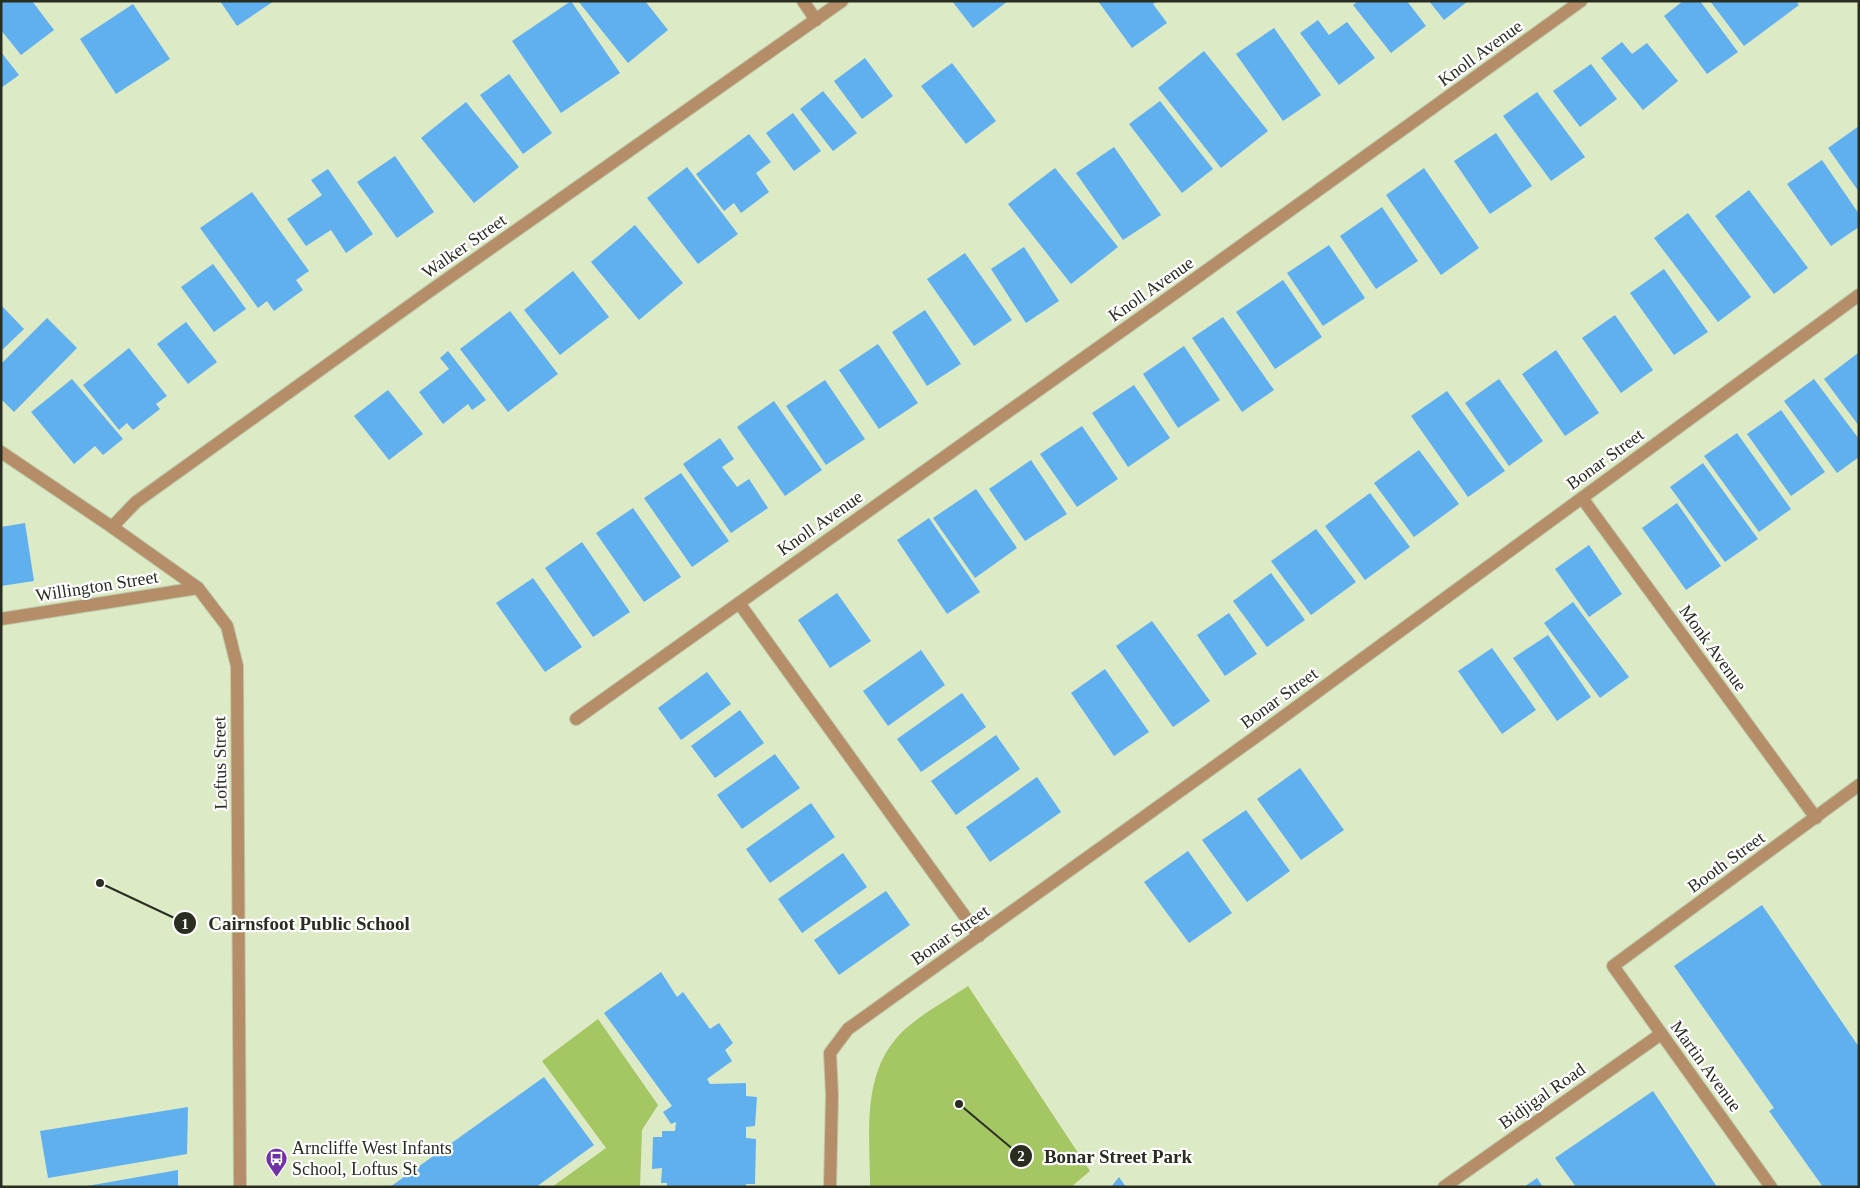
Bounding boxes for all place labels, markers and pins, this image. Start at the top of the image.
callout: Cairnsfoot Public School [173,906,420,940]
place label: Arncliffe West Infants School, Loftus St [292,1138,452,1179]
callout: Bonar Street Park [1008,1139,1202,1173]
bus stop icon: Arncliffe West Infants School, Loftus St [264,1146,288,1177]

